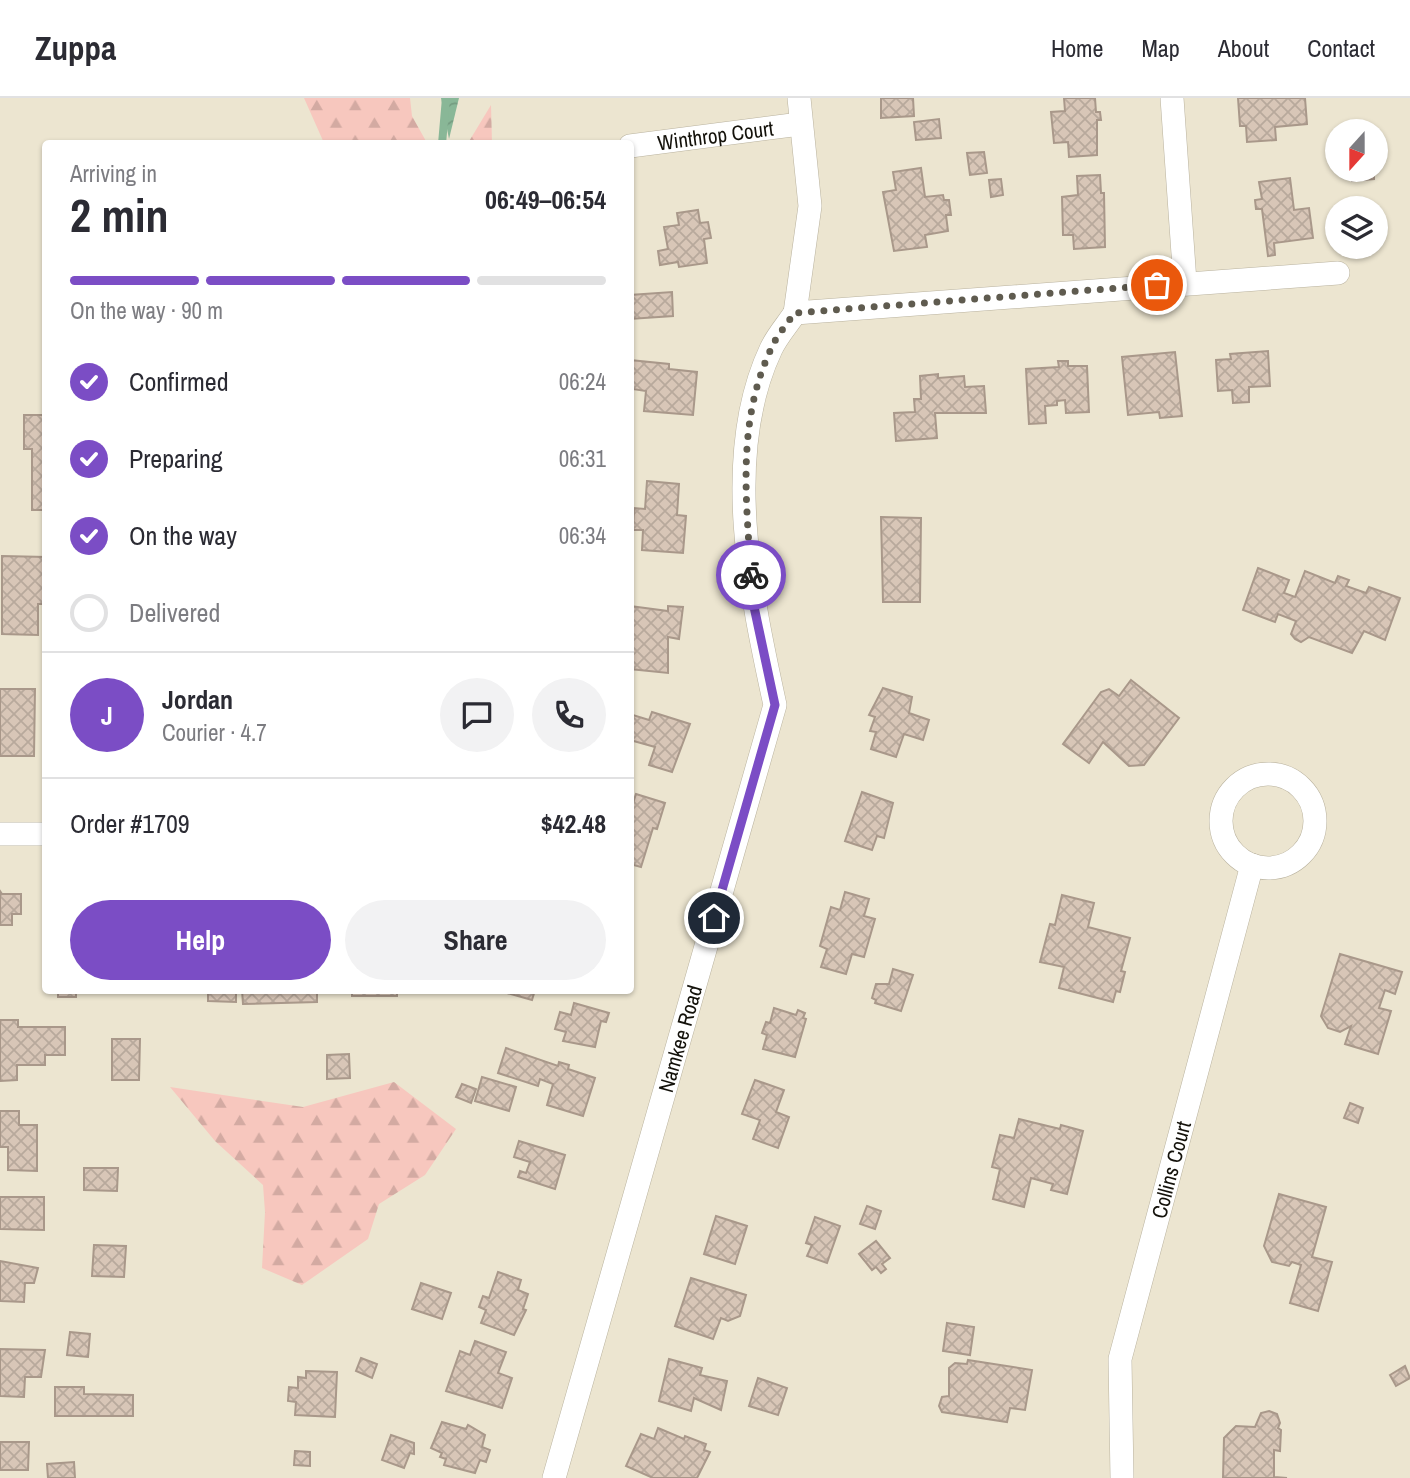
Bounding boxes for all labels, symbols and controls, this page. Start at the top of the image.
text: Zuppa [35,26,116,70]
text: Home [1051,32,1103,64]
text: Map [1141,32,1180,64]
text: About [1218,32,1269,64]
text: Contact [1307,32,1375,64]
street label: Winthrop Court [655,113,775,157]
north arrow [1325,119,1388,182]
map controls [1325,119,1388,259]
text: Arriving in [70,158,157,189]
text: 06:49–06:54 [485,182,606,217]
text: 2 min [70,184,169,246]
button: layers [1325,196,1388,259]
pin [1127,255,1187,315]
icon: bag [1138,266,1176,304]
text: On the way · 90 m [70,295,223,326]
icon: check [70,363,108,401]
text: Confirmed [129,364,229,399]
text: 06:24 [559,366,606,397]
icon: check [70,440,108,478]
text: Preparing [129,441,223,476]
text: 06:31 [559,443,606,474]
icon: check [70,517,108,555]
text: On the way [129,518,237,553]
text: 06:34 [559,520,606,551]
courier [716,540,786,610]
icon: bike [732,556,770,594]
text: Delivered [129,595,220,630]
button: chat [440,678,514,752]
button: phone [532,678,606,752]
text: Jordan [162,682,233,717]
text: J [101,698,113,733]
text: Courier · 4.7 [162,717,267,748]
text: Order #1709 [70,806,190,841]
text: $42.48 [541,806,606,841]
pin [684,888,744,948]
icon: home [695,899,733,937]
button: Help [70,900,331,980]
button: Share [345,900,606,980]
street label: Namkee Road [651,982,709,1096]
street label: Collins Court [1144,1118,1198,1222]

